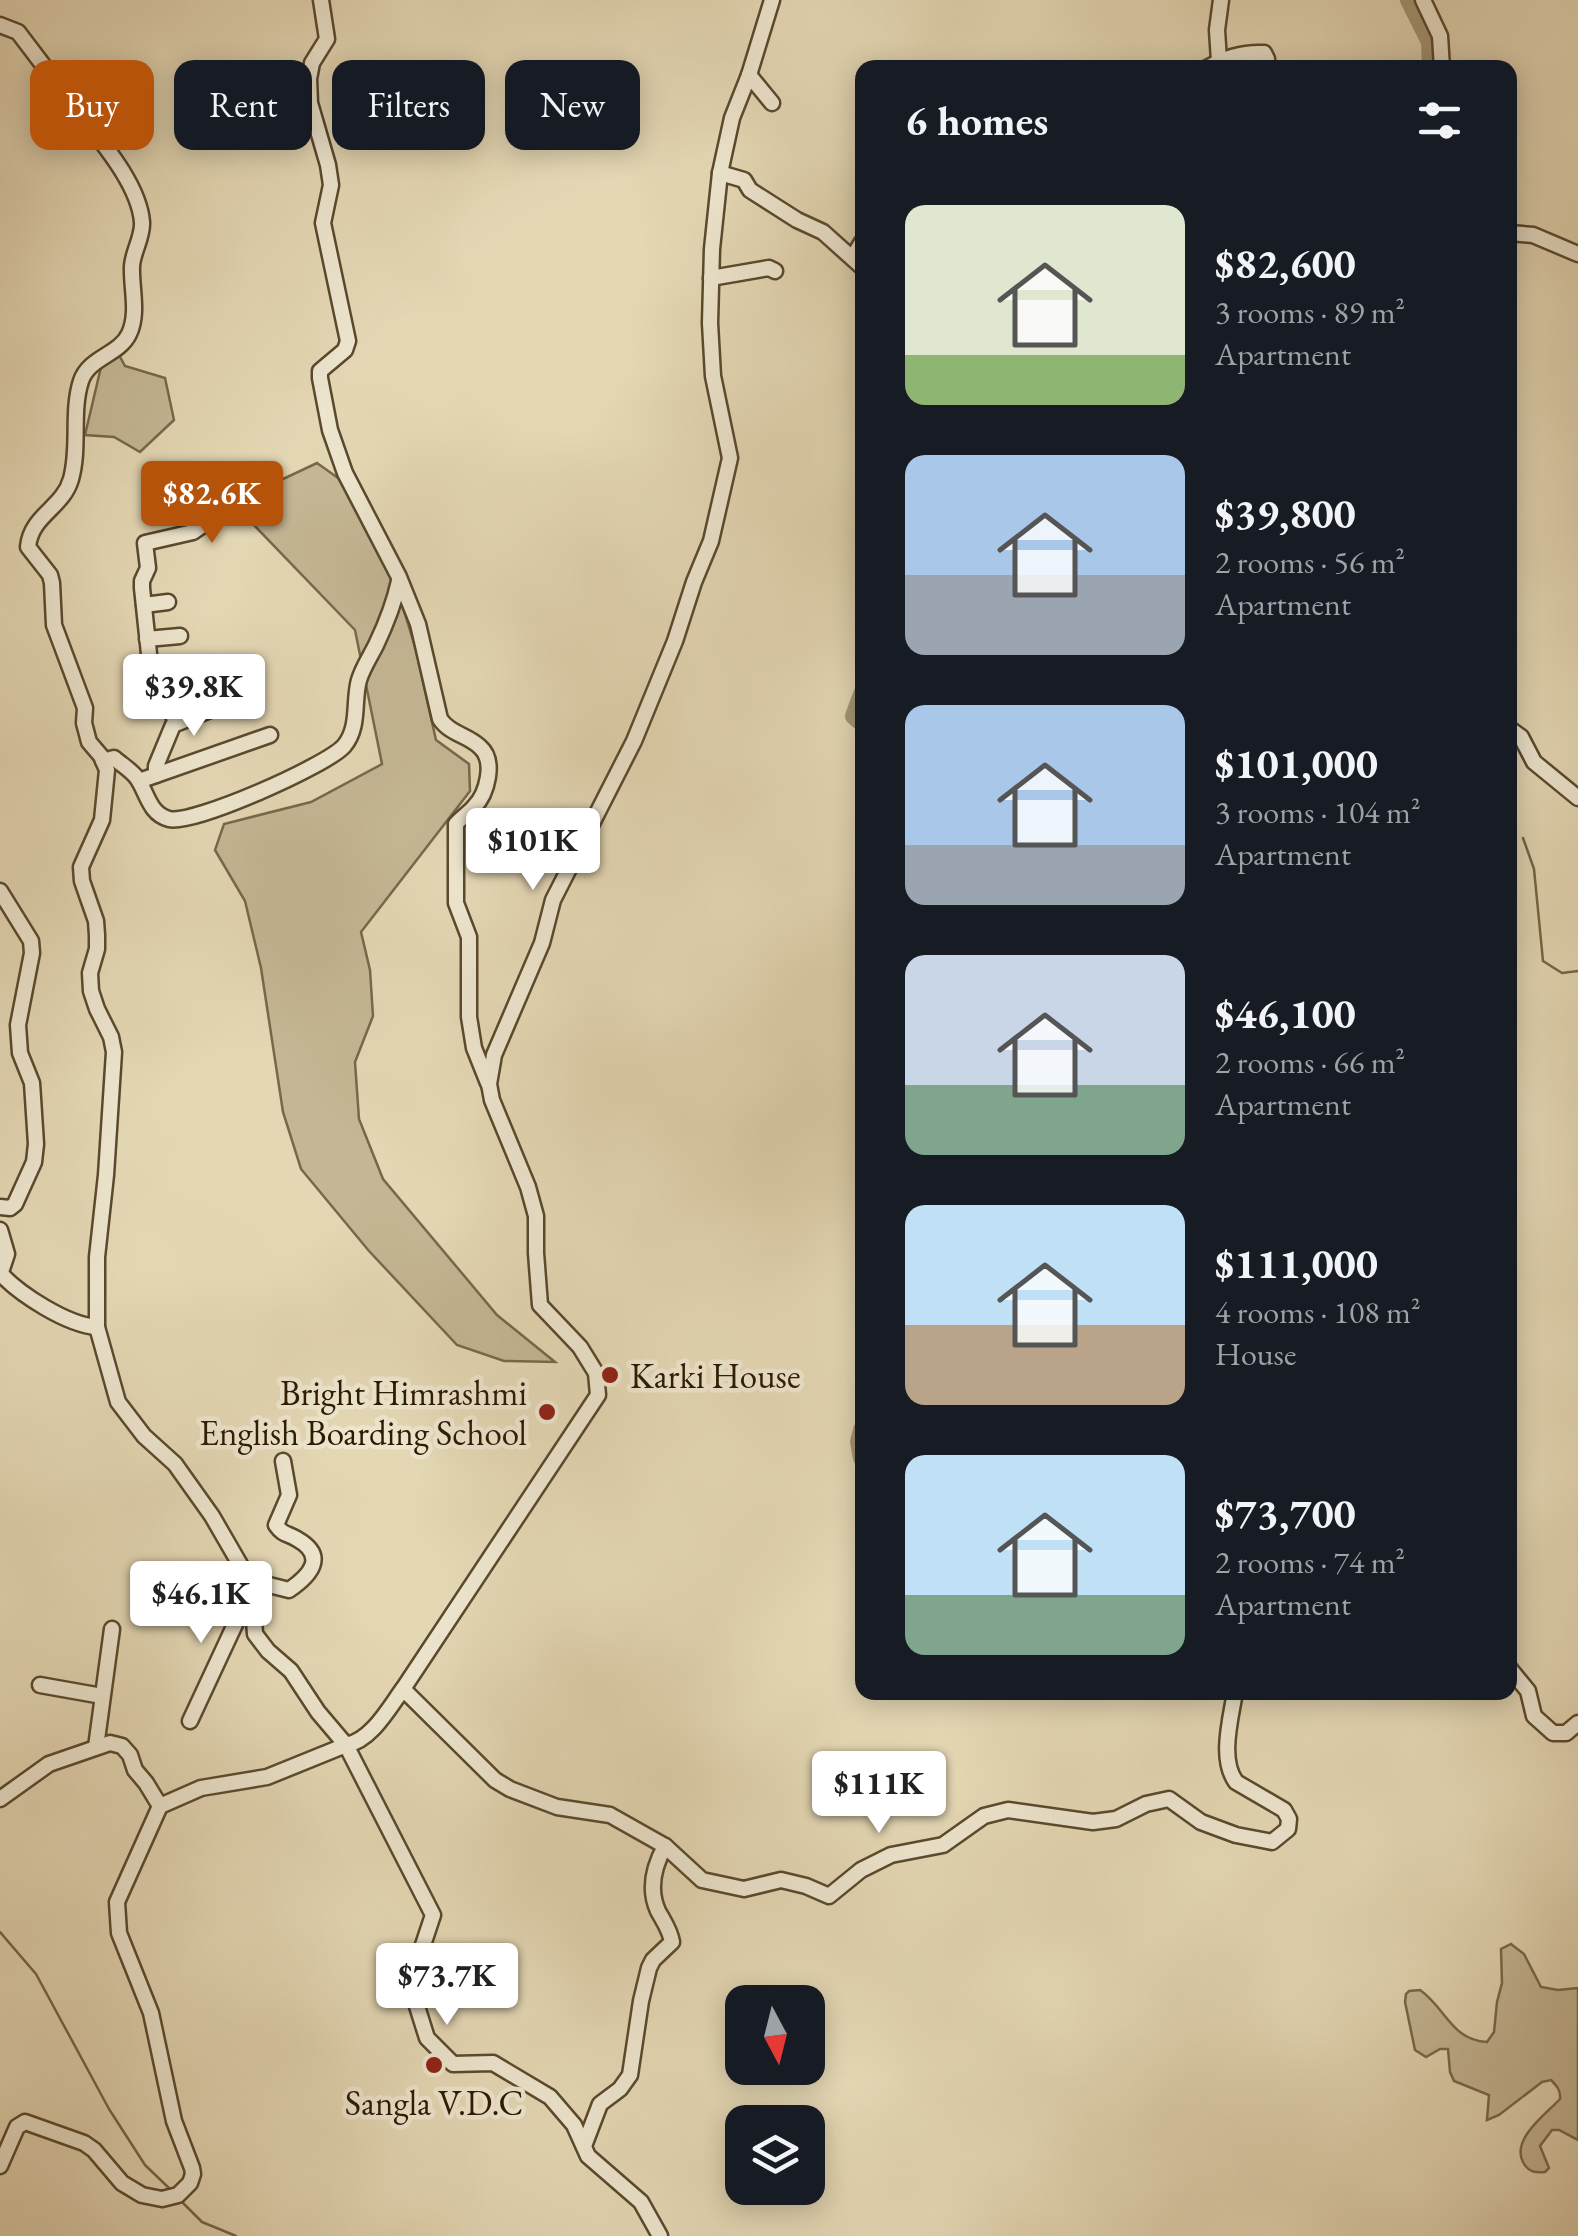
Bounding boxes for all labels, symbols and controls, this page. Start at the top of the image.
chip: Buy [30,60,154,150]
chip: Rent [174,60,312,150]
chip: Filters [332,60,485,150]
chip: New [505,60,640,150]
text: 6 homes [905,93,1048,148]
icon: filters [1412,93,1467,148]
text: $82,600 [1215,236,1356,291]
icon: home [985,245,1105,365]
text: 3 rooms · 89 m² [1215,291,1405,333]
text: Apartment [1215,333,1351,375]
pin: $82.6K [131,461,293,546]
text: $82.6K [163,472,261,514]
text: $39,800 [1215,486,1356,541]
icon: home [985,495,1105,615]
text: 2 rooms · 56 m² [1215,541,1405,583]
text: Apartment [1215,583,1351,625]
pin: $39.8K [113,654,275,739]
text: $39.8K [145,665,243,707]
text: $101,000 [1215,736,1378,791]
icon: home [985,745,1105,865]
text: 3 rooms · 104 m² [1215,791,1421,833]
pin: $101K [463,808,603,893]
text: $101K [488,819,578,861]
text: Apartment [1215,833,1351,875]
text: $46,100 [1215,986,1356,1041]
icon: home [985,995,1105,1115]
text: 2 rooms · 66 m² [1215,1041,1405,1083]
text: Apartment [1215,1083,1351,1125]
text: $111,000 [1215,1236,1378,1291]
icon: home [985,1245,1105,1365]
text: 4 rooms · 108 m² [1215,1291,1421,1333]
text: House [1215,1333,1296,1375]
place label: Karki House [630,1353,801,1398]
marker: Karki House [599,1364,621,1386]
place label: Bright Himrashmi English Boarding School [199,1370,527,1455]
marker: Bright Himrashmi English Boarding School [536,1401,558,1423]
text: $73,700 [1215,1486,1356,1541]
icon: home [985,1495,1105,1615]
text: 2 rooms · 74 m² [1215,1541,1405,1583]
pin: $46.1K [120,1561,282,1646]
text: $46.1K [152,1572,250,1614]
text: Apartment [1215,1583,1351,1625]
pin: $111K [809,1751,949,1836]
text: $111K [834,1762,924,1804]
pin: $73.7K [366,1943,528,2028]
text: $73.7K [398,1954,496,1996]
north arrow [725,1985,825,2085]
map controls [725,1985,825,2205]
marker: Sangla V.D.C [423,2054,445,2076]
place label: Sangla V.D.C [345,2080,523,2125]
button: layers [725,2105,825,2205]

